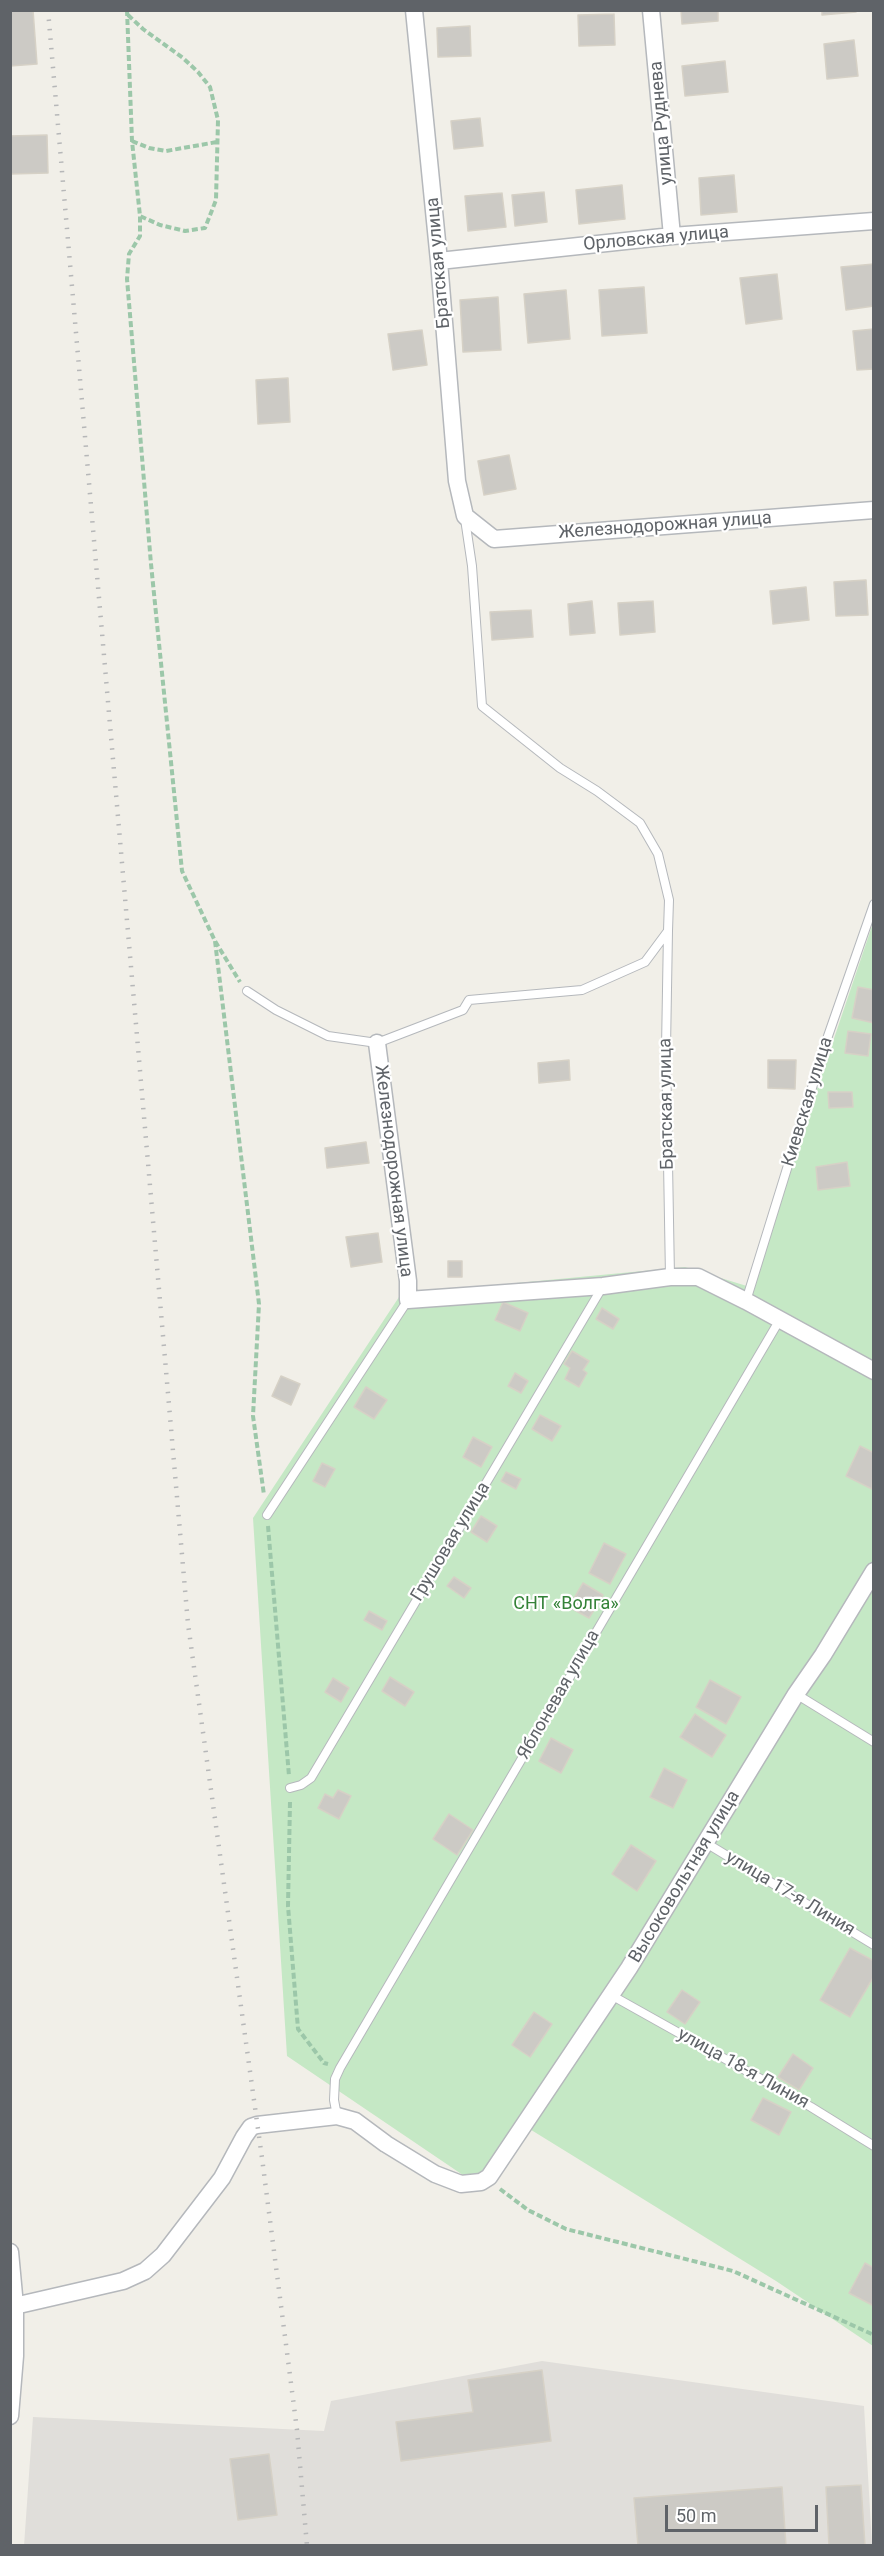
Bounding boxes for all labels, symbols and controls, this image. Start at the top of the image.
street label: улица Руднева [646,60,678,186]
street label: Братская улица [422,196,456,330]
street label: Орловская улица [582,222,730,256]
street label: Железнодорожная улица [558,508,772,544]
street label: Киевская улица [778,1035,838,1169]
street label: Братская улица [655,1038,679,1170]
street label: Железнодорожная улица [369,1064,417,1278]
street label: Грушовая улица [407,1478,495,1606]
park label: СНТ «Волга» [513,1593,619,1615]
street label: Яблоневая улица [513,1626,605,1764]
street label: Высоковольтная улица [625,1787,745,1967]
street label: улица 17-я Линия [721,1847,859,1941]
street label: улица 18-я Линия [673,2024,813,2114]
scale bar [668,2493,821,2531]
text: 50 m [676,2505,716,2526]

